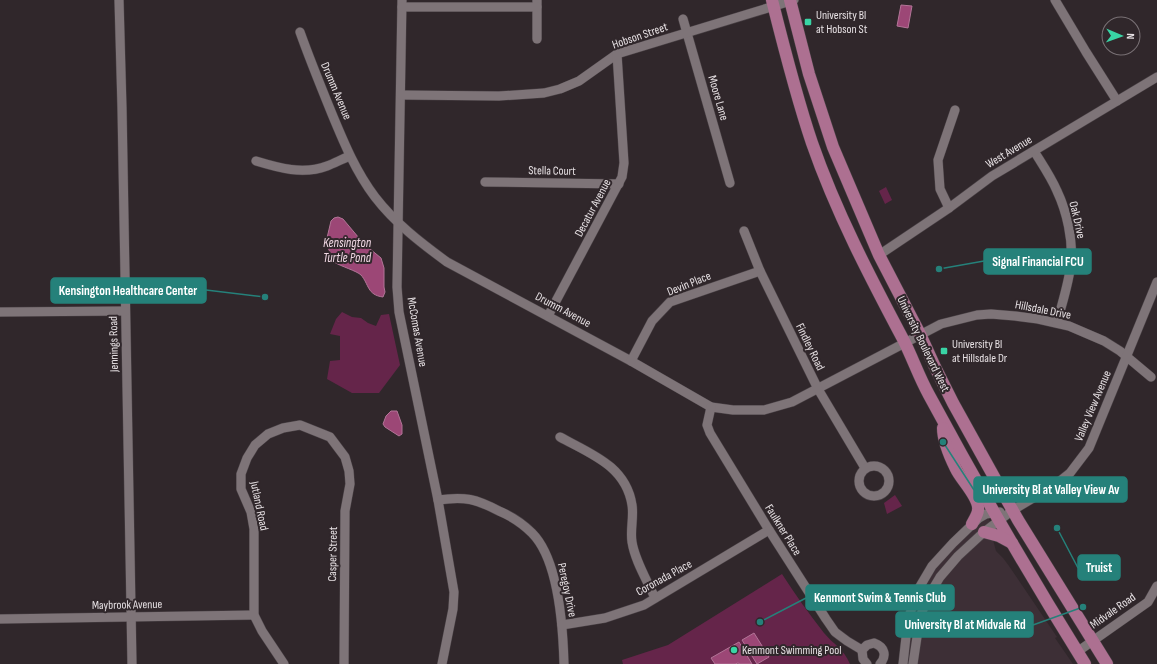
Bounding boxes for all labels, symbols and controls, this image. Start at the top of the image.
place label: University Bl at Hobson St [816,8,868,37]
north arrow [1101,16,1141,56]
marker: University Bl at Hobson St [803,17,813,27]
street label: Hobson Street [610,19,670,52]
text: N [1124,33,1137,40]
street label: Drumm Avenue [317,60,355,122]
street label: Moore Lane [704,74,732,122]
street label: West Avenue [983,132,1035,172]
street label: Stella Court [528,163,576,179]
street label: Decatur Avenue [572,176,615,239]
street label: Oak Drive [1065,200,1089,240]
water label: Kensington Turtle Pond [323,235,372,266]
callout: Signal Financial FCU [984,249,1091,274]
text: Signal Financial FCU [992,254,1084,270]
street label: Devin Place [665,268,713,300]
callout: Kensington Healthcare Center [51,278,206,303]
text: Kensington Healthcare Center [59,283,197,299]
street label: Drumm Avenue [533,289,594,331]
street label: University Boulevard West [893,294,953,395]
street label: McComas Avenue [403,296,431,368]
street label: Hillsdale Drive [1014,297,1072,323]
street label: Jennings Road [106,316,122,373]
street label: Findley Road [792,321,828,373]
place label: University Bl at Hillsdale Dr [952,337,1008,366]
marker: University Bl at Hillsdale Dr [939,346,949,356]
street label: Valley View Avenue [1071,368,1115,444]
callout: University Bl at Valley View Av [974,477,1127,502]
street label: Jutland Road [246,479,272,532]
text: University Bl at Valley View Av [982,482,1120,498]
street label: Faulkner Place [761,502,805,559]
street label: Casper Street [325,526,341,582]
callout: Truist [1078,555,1120,580]
street label: Coronada Place [633,556,695,600]
text: Truist [1086,560,1113,576]
street label: Peregoy Drive [554,561,580,619]
callout: Kenmont Swim & Tennis Club [806,585,954,610]
text: Kenmont Swim & Tennis Club [814,590,946,606]
street label: Midvale Road [1087,590,1139,632]
street label: Maybrook Avenue [92,597,162,613]
callout: University Bl at Midvale Rd [896,612,1033,637]
text: University Bl at Midvale Rd [904,617,1026,633]
place label: Kenmont Swimming Pool [742,643,841,658]
marker: Kenmont Swimming Pool [729,645,739,655]

